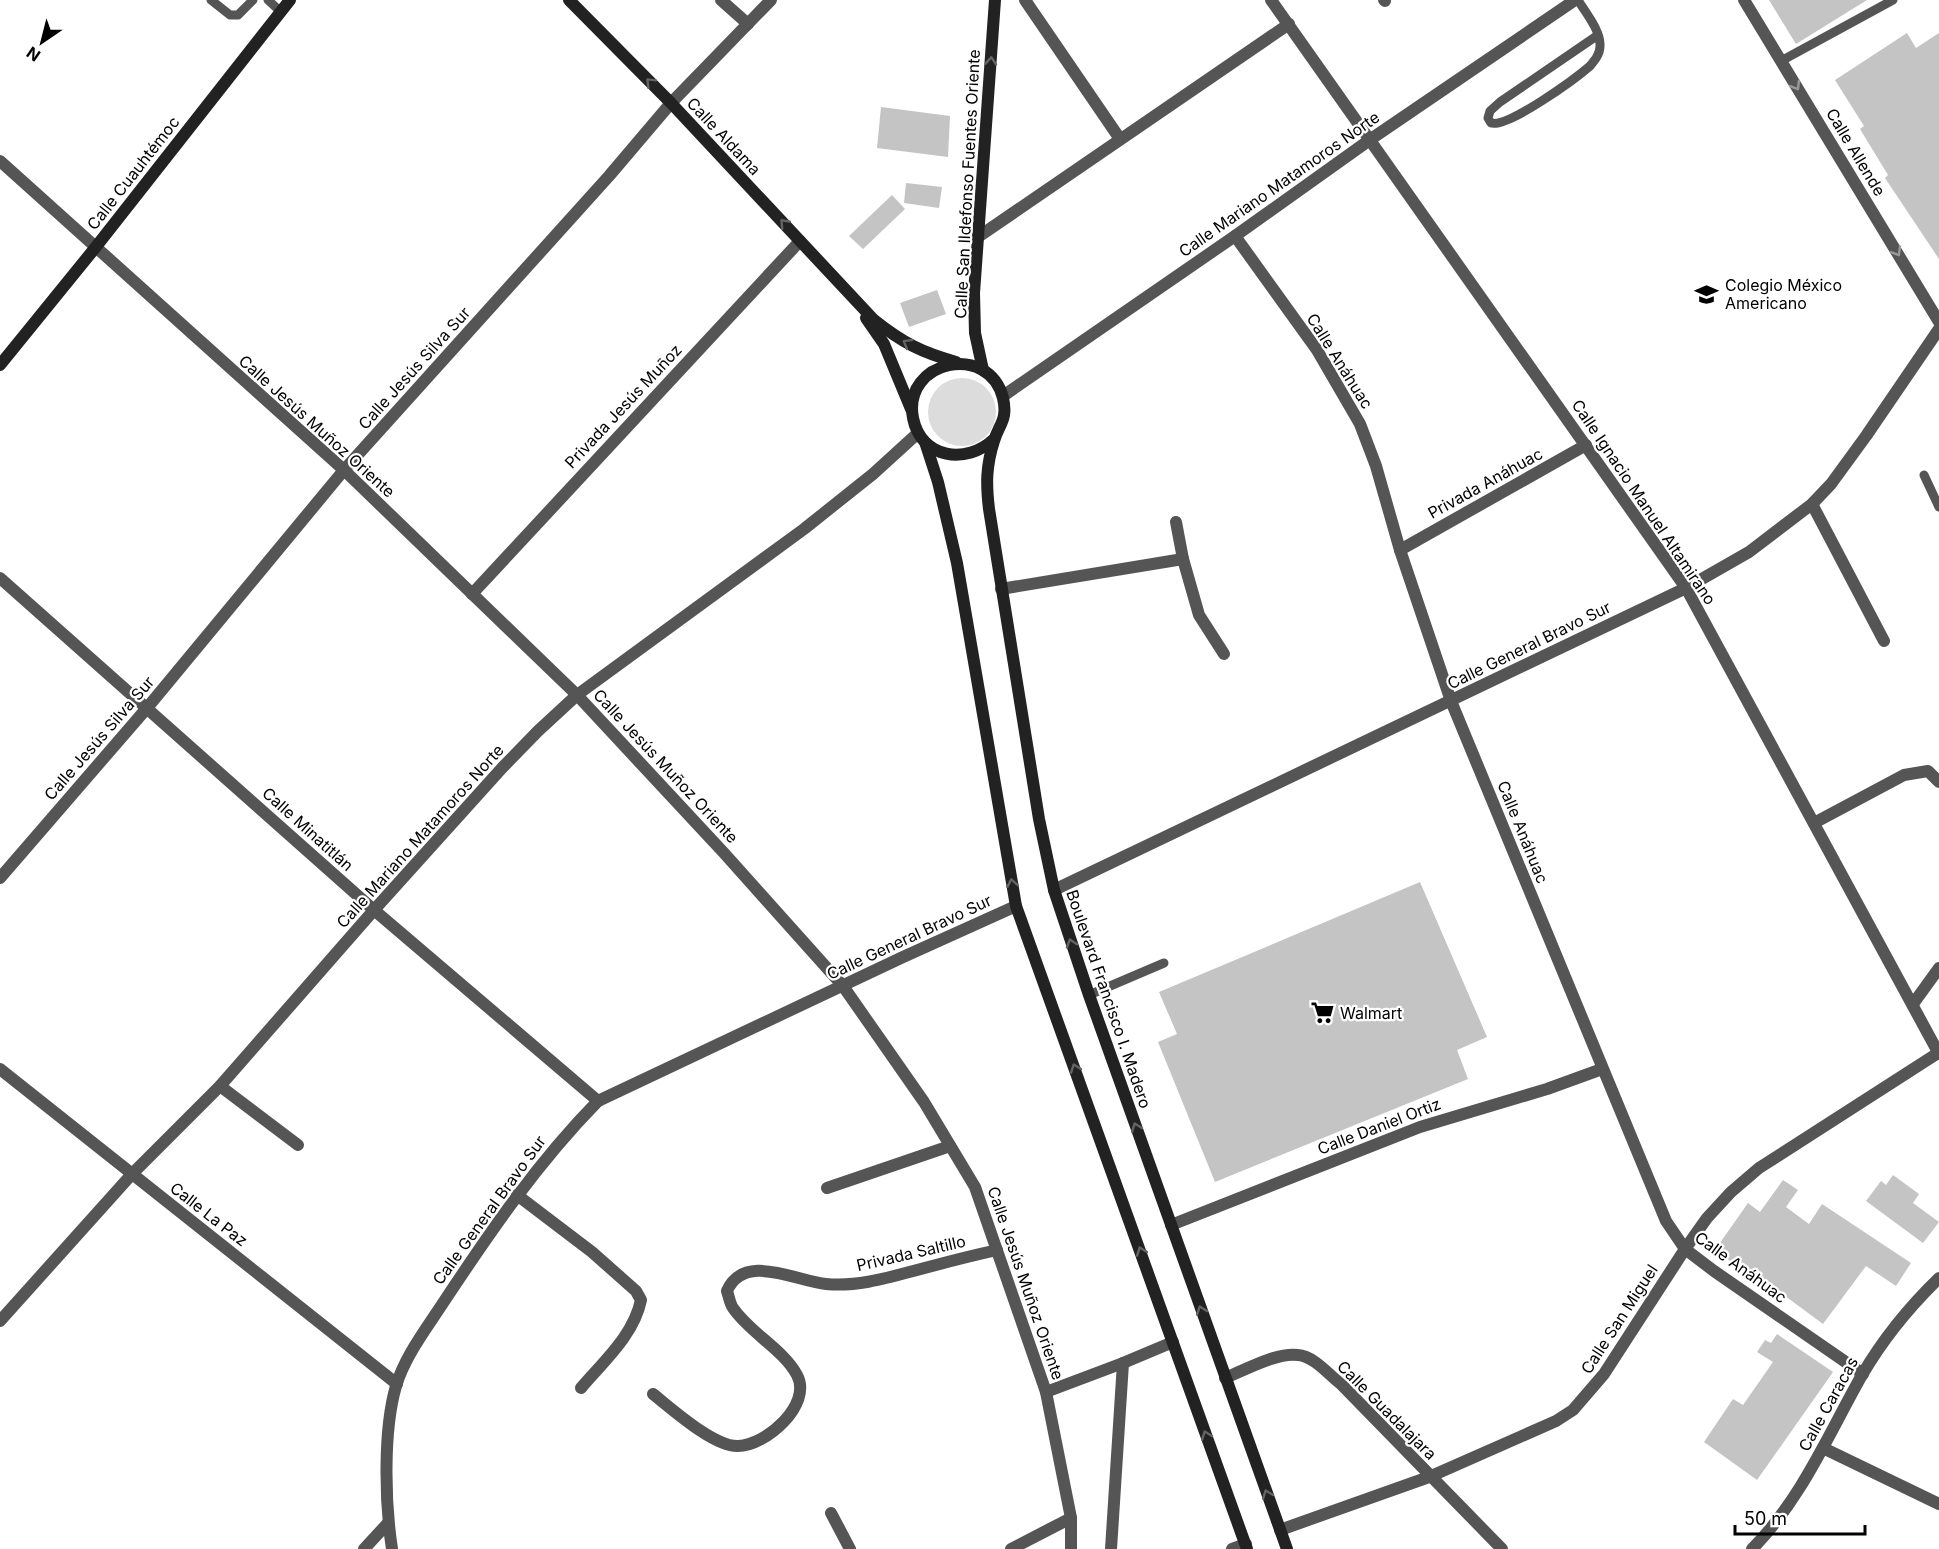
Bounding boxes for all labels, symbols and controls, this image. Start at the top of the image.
north arrow [12,12,72,72]
text: N [23,43,44,66]
street label: Calle San Ildefonso Fuentes Oriente [950,49,984,319]
one-way arrow [984,56,997,65]
one-way arrow [646,78,657,89]
one-way arrow [1789,80,1801,90]
street label: Calle Aldama [683,93,765,179]
street label: Calle Allende [1822,104,1890,200]
street label: Calle Mariano Matamoros Norte [1175,107,1383,261]
street label: Calle Cuauhtémoc [82,112,184,234]
one-way arrow [780,220,791,231]
one-way arrow [1890,246,1902,256]
place label: Colegio México Americano [1725,275,1842,313]
school or university icon: Colegio México Americano [1694,281,1720,307]
street label: Calle Jesús Silva Sur [354,303,474,433]
street label: Calle Anáhuac [1303,310,1377,412]
one-way arrow [903,339,913,351]
street label: Privada Jesús Muñoz [560,340,686,472]
street label: Calle Jesús Muñoz Oriente [235,351,399,501]
street label: Calle Ignacio Manuel Altamirano [1568,396,1720,608]
street label: Privada Anáhuac [1424,443,1546,523]
street label: Calle General Bravo Sur [1444,597,1614,693]
street label: Calle Jesús Silva Sur [40,672,158,804]
street label: Calle Jesús Muñoz Oriente [589,685,743,847]
street label: Calle Mariano Matamoros Norte [332,740,508,932]
street label: Calle Anáhuac [1493,778,1553,886]
street label: Calle Minatitlán [258,783,358,875]
one-way arrow [1007,878,1019,888]
street label: Boulevard Francisco I. Madero [1062,887,1156,1111]
street label: Calle General Bravo Sur [823,890,995,984]
one-way arrow [1066,938,1079,949]
supermarket icon: Walmart [1309,1000,1335,1026]
place label: Walmart [1340,1003,1402,1023]
one-way arrow [1069,1063,1082,1073]
street label: Calle Daniel Ortiz [1315,1093,1443,1159]
one-way arrow [1131,1122,1143,1133]
street label: Calle General Bravo Sur [428,1132,550,1288]
street label: Calle La Paz [166,1178,252,1250]
street label: Calle Jesús Muñoz Oriente [983,1184,1069,1382]
street label: Calle Anáhuac [1691,1227,1791,1307]
street label: Privada Saltillo [854,1231,968,1275]
one-way arrow [1135,1246,1148,1257]
street label: Calle San Miguel [1576,1261,1662,1377]
one-way arrow [1196,1306,1209,1316]
street label: Calle Caracas [1794,1353,1862,1455]
street label: Calle Guadalajara [1333,1356,1441,1464]
one-way arrow [1201,1430,1214,1440]
one-way arrow [1262,1489,1275,1500]
scale bar [1735,1498,1866,1536]
text: 50 m [1744,1508,1787,1529]

